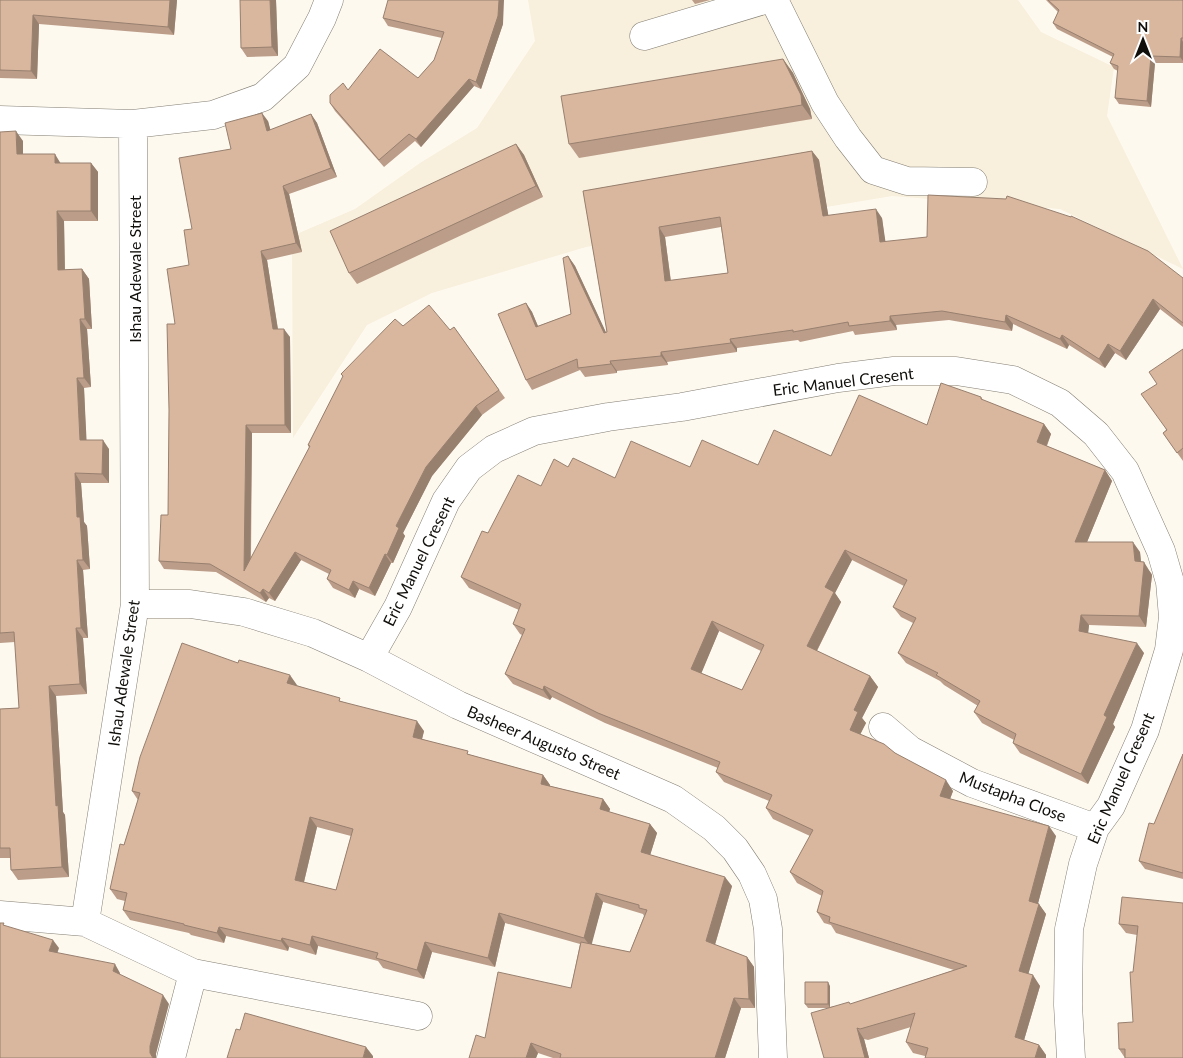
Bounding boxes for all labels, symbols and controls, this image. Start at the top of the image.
north arrow [1118,15,1168,65]
text: N [1138,18,1148,35]
street label: Ishau Adewale Street [125,195,144,343]
street label: Eric Manuel Cresent [772,363,915,399]
street label: Eric Manuel Cresent [378,493,458,629]
street label: Ishau Adewale Street [103,598,143,747]
street label: Basheer Augusto Street [464,701,624,783]
street label: Eric Manuel Cresent [1083,709,1158,847]
street label: Mustapha Close [957,767,1069,825]

